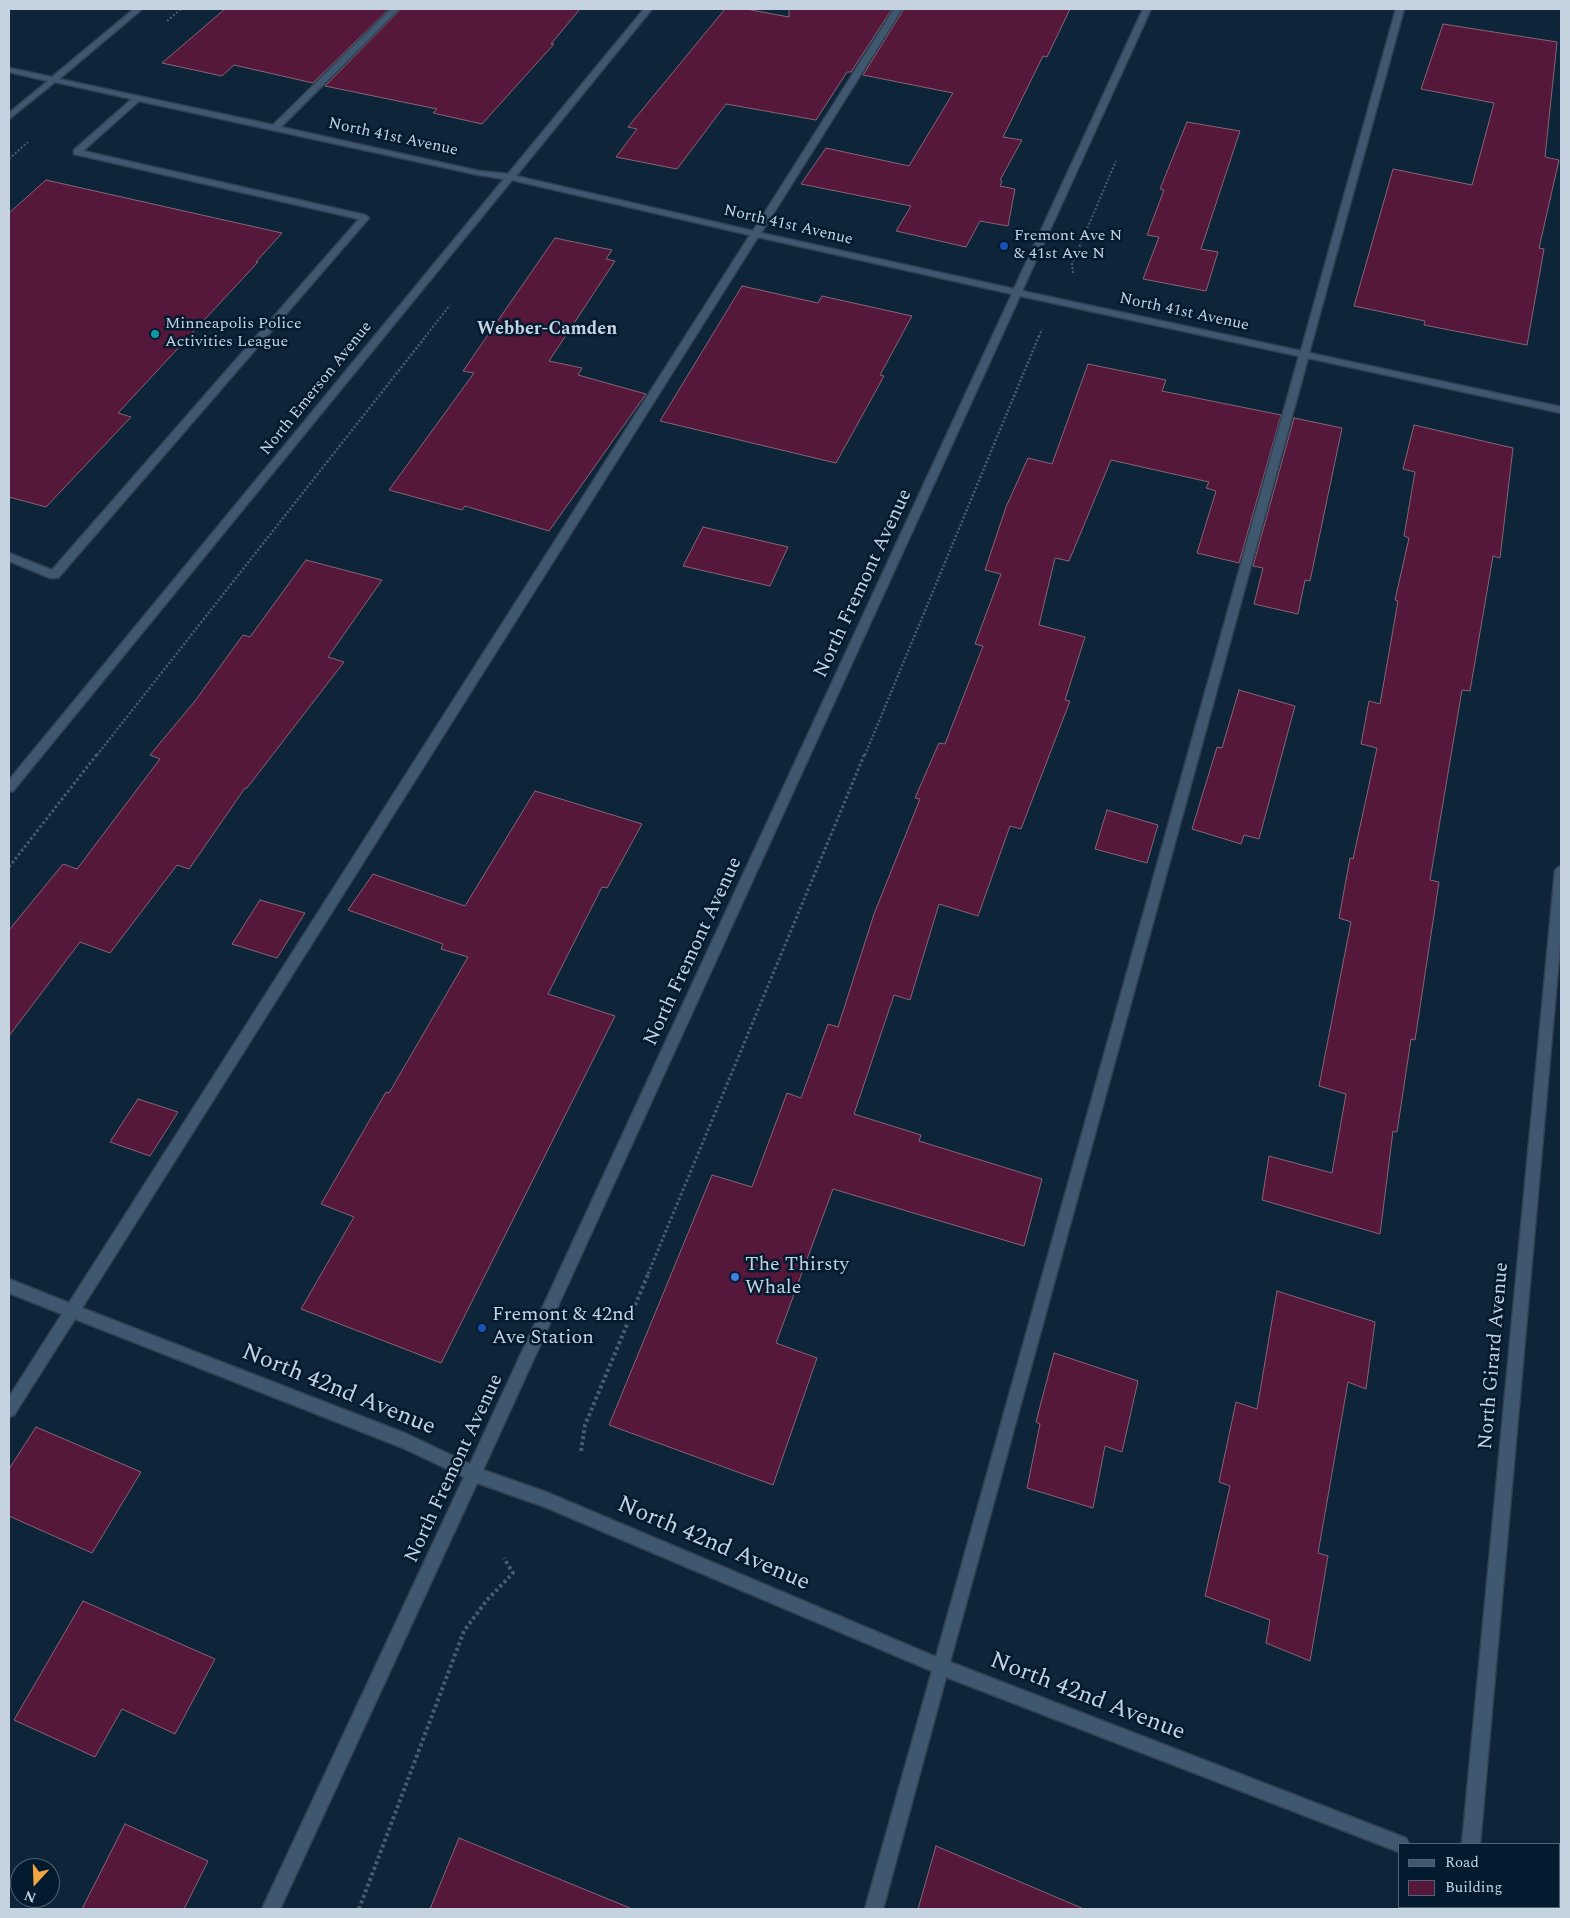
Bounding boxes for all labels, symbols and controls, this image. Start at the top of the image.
street label: North 41st Avenue [326,115,460,161]
street label: North 41st Avenue [722,202,854,250]
place label: Fremont Ave N & 41st Ave N [1014,227,1122,265]
marker: Fremont Ave N & 41st Ave N [998,240,1010,252]
street label: North 41st Avenue [1117,290,1251,336]
place label: Minneapolis Police Activities League [165,315,302,353]
street label: North Emerson Avenue [257,318,377,460]
district label: Webber-Camden [477,319,617,341]
marker: Minneapolis Police Activities League [149,328,161,340]
street label: North Fremont Avenue [810,486,918,682]
street label: North Fremont Avenue [640,854,748,1050]
place label: The Thirsty Whale [745,1254,849,1301]
street label: North Girard Avenue [1475,1261,1515,1451]
marker: The Thirsty Whale [729,1271,741,1283]
place label: Fremont & 42nd Ave Station [492,1304,635,1351]
marker: Fremont & 42nd Ave Station [476,1322,488,1334]
street label: North 42nd Avenue [237,1339,439,1443]
street label: North Fremont Avenue [401,1371,509,1567]
street label: North 42nd Avenue [612,1491,814,1599]
street label: North 42nd Avenue [985,1648,1189,1748]
legend [1398,1843,1560,1908]
text: Road [1445,1851,1479,1874]
north arrow [10,1858,60,1908]
text: Building [1445,1876,1502,1899]
text: N [21,1885,39,1908]

